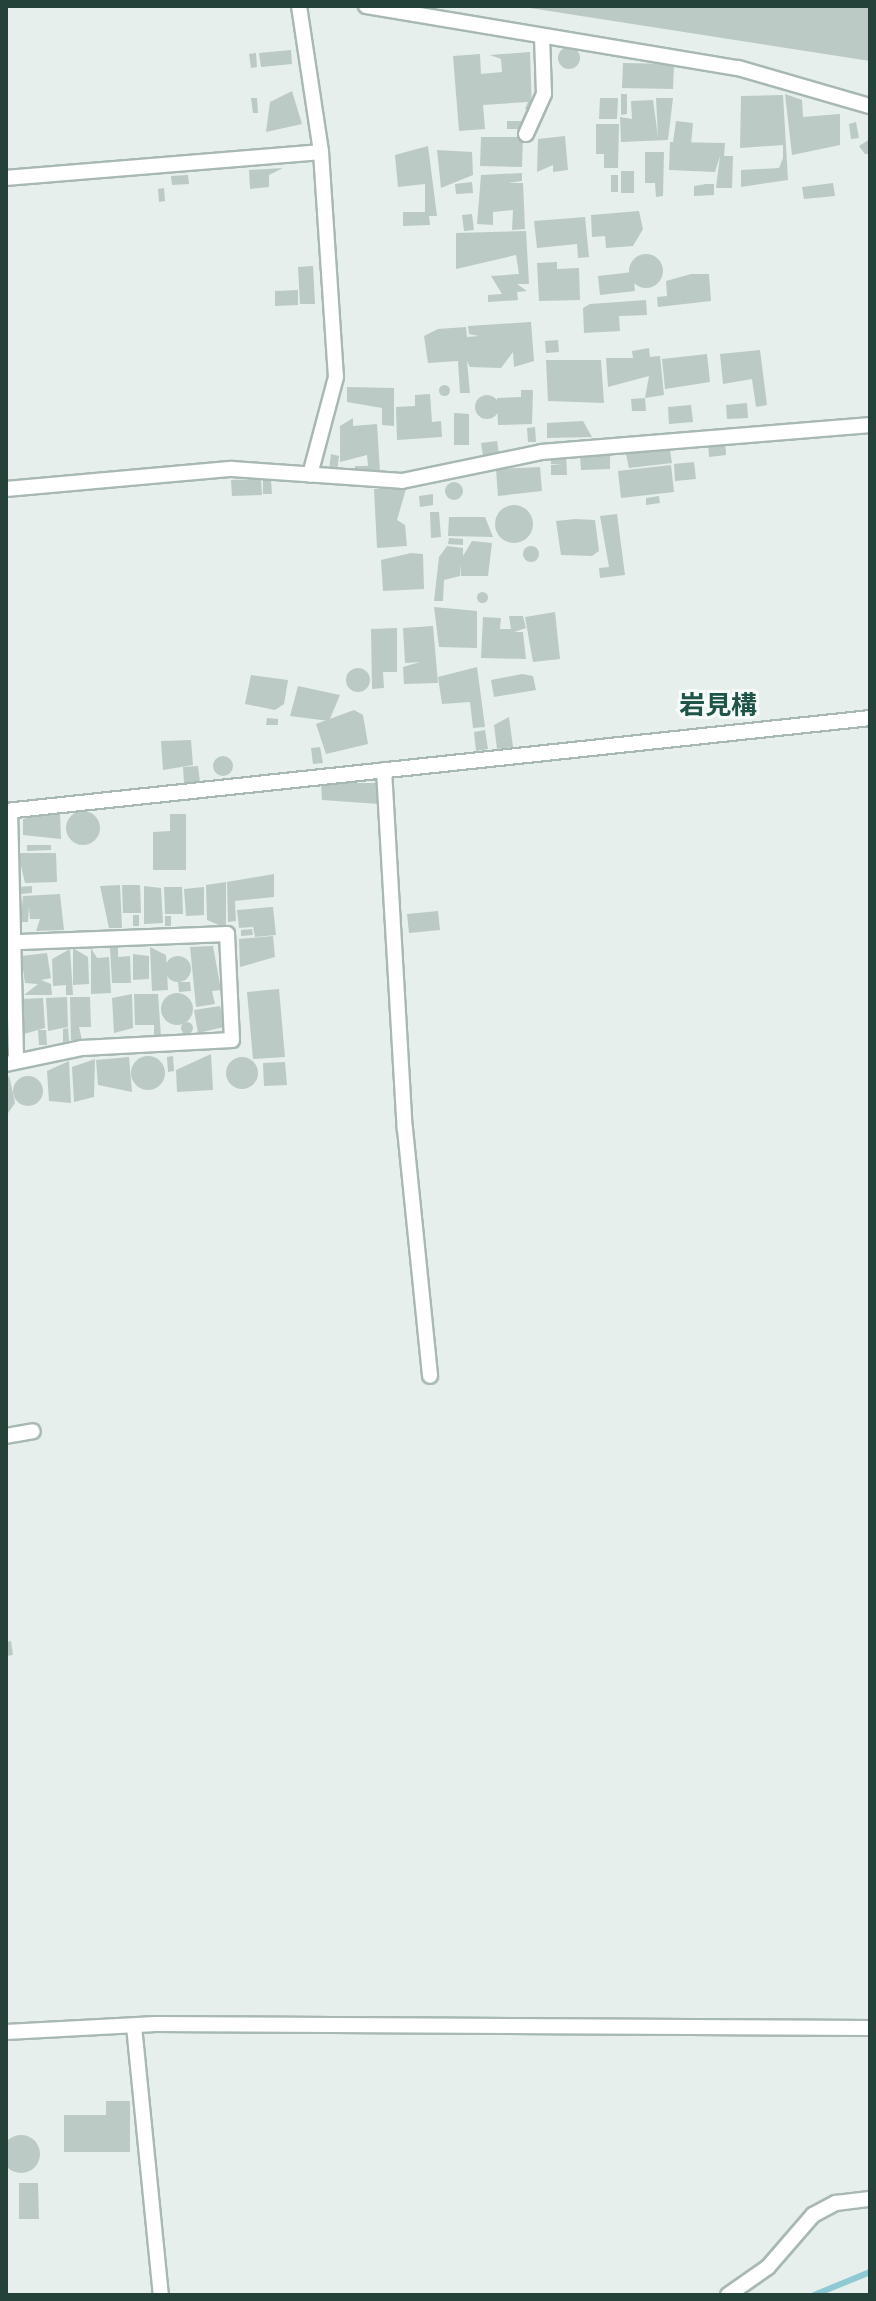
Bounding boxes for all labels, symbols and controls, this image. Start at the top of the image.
district label: 岩見構 [679,690,757,722]

